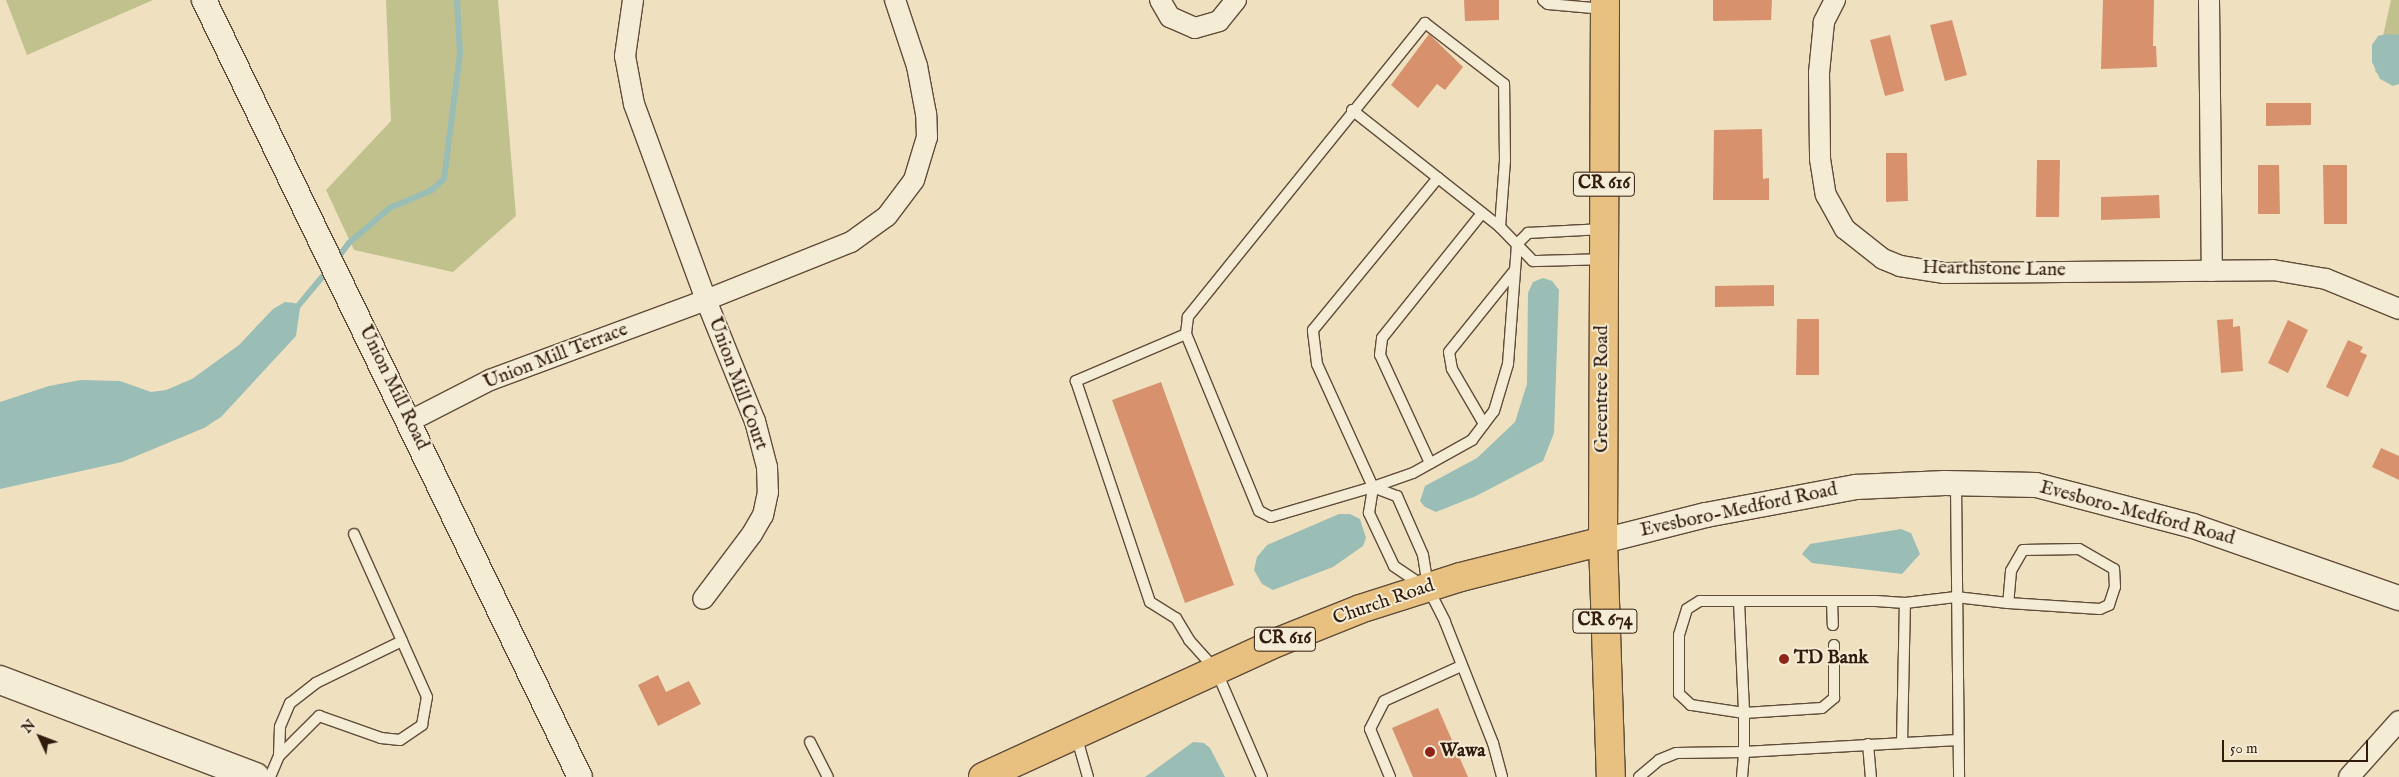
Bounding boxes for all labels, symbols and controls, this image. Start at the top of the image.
road number: CR 616 [1573,168,1635,200]
street label: Hearthstone Lane [1922,257,2066,283]
street label: Union Mill Court [702,314,772,454]
street label: Union Mill Terrace [481,319,631,395]
street label: Union Mill Road [353,322,433,454]
street label: Greentree Road [1592,325,1614,453]
street label: Evesboro-Medford Road [2037,477,2237,551]
street label: Evesboro-Medford Road [1638,479,1840,543]
street label: Church Road [1330,575,1438,631]
road number: CR 674 [1571,606,1639,636]
road number: CR 616 [1254,624,1316,654]
place label: TD Bank [1794,648,1868,670]
marker: TD Bank [1778,653,1790,665]
north arrow [15,712,65,762]
text: N [18,716,40,737]
scale bar [2224,730,2370,762]
text: 50 m [2230,739,2258,758]
place label: Wawa [1440,741,1486,763]
marker: Wawa [1424,746,1436,758]

